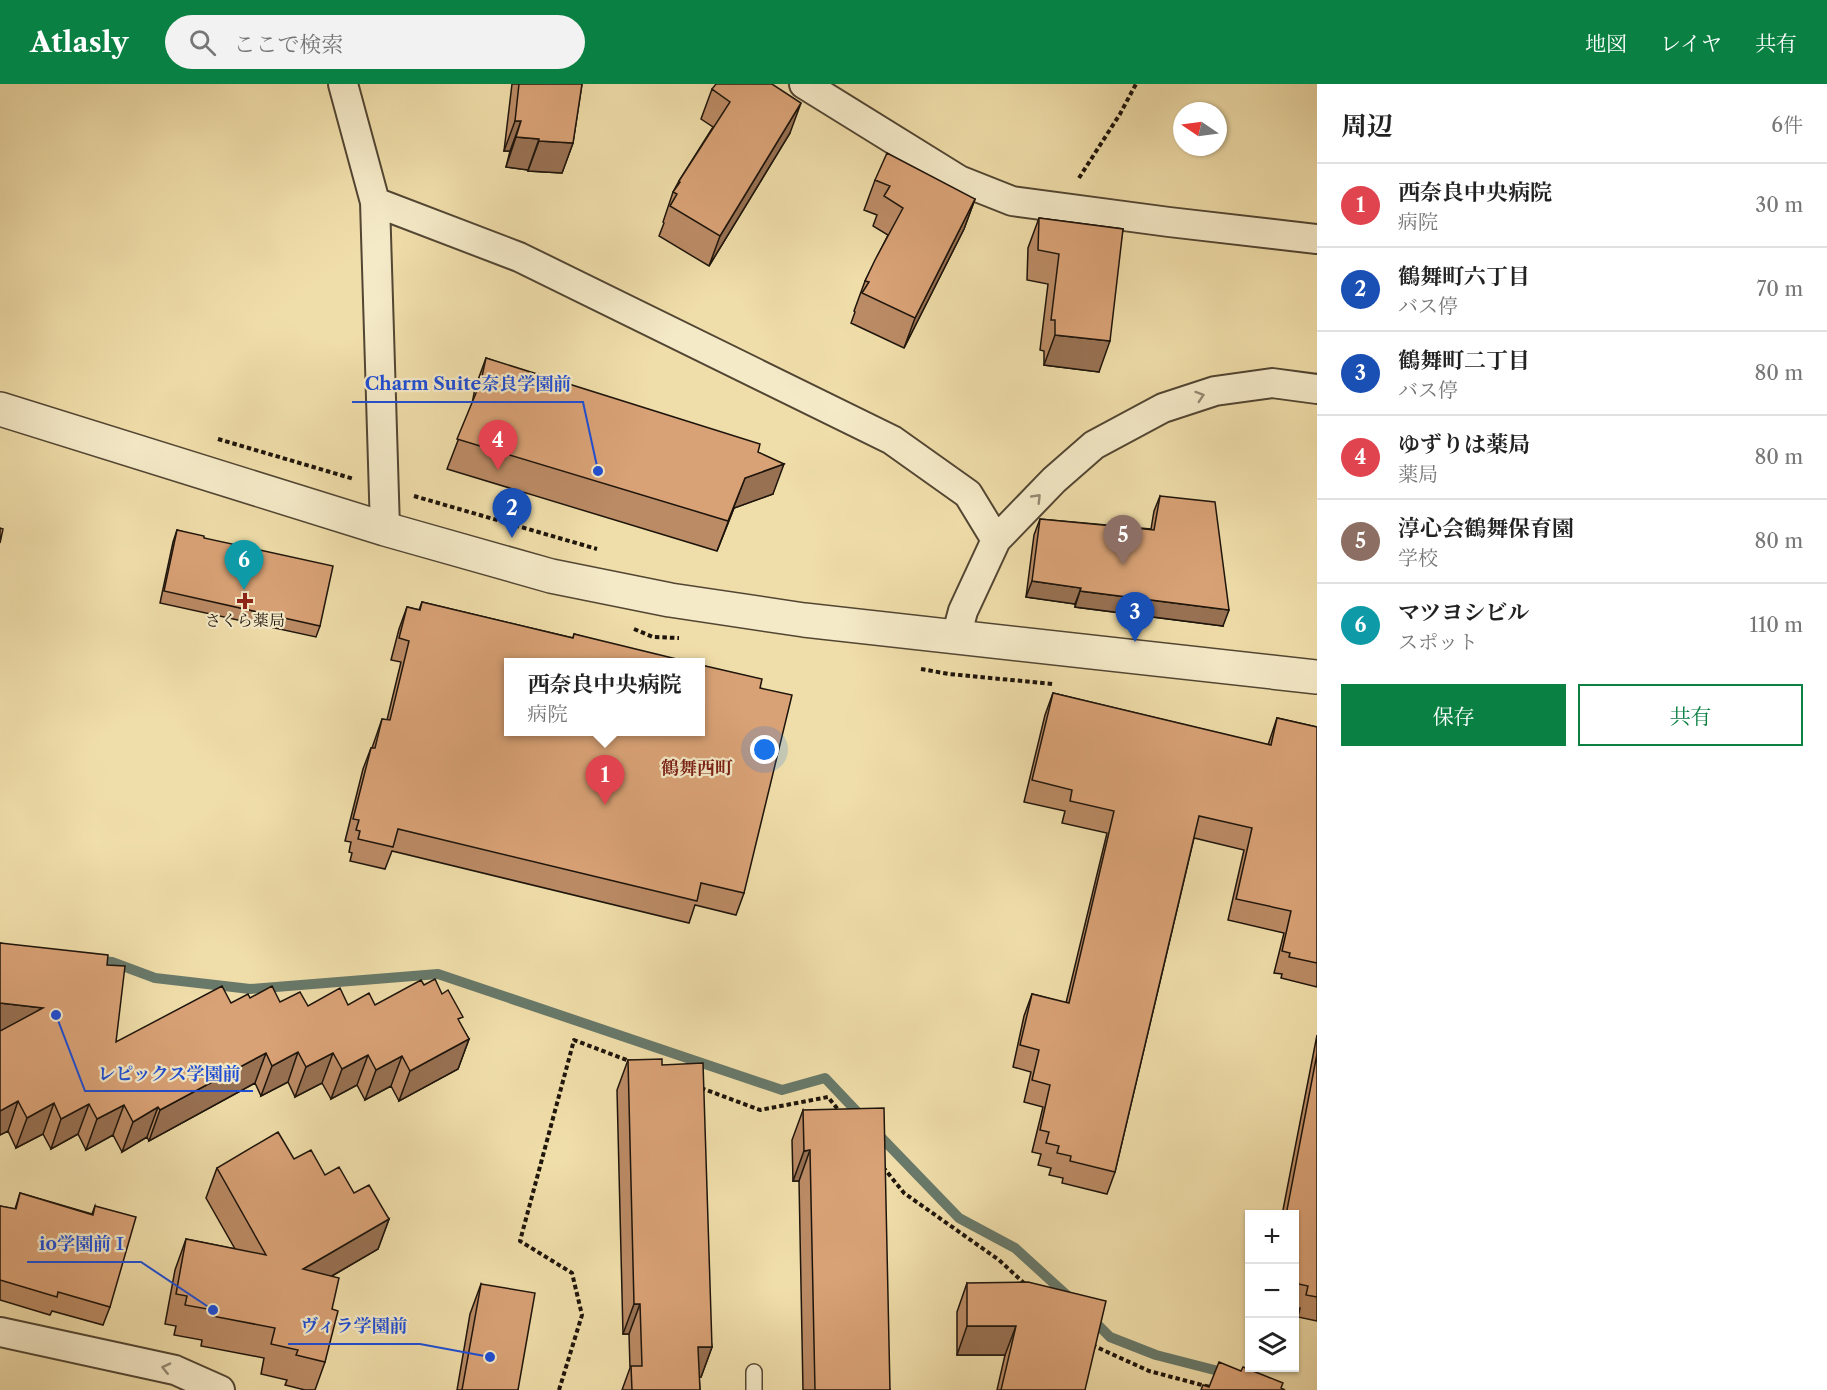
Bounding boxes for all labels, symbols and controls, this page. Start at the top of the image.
search box [165,15,585,69]
text: Atlasly [30,25,129,59]
icon: search [186,26,219,59]
text: ここで検索 [234,31,344,58]
text: 地図 [1585,31,1627,56]
text: レイヤ [1660,31,1722,56]
text: 共有 [1755,31,1797,56]
north arrow [1173,102,1227,156]
text: 周辺 [1341,110,1393,142]
text: 6件 [1771,113,1803,137]
text: 西奈良中央病院 [1398,179,1552,206]
text: 1 [1356,193,1365,217]
text: 30 m [1755,193,1803,217]
text: 病院 [1398,210,1438,234]
text: 鶴舞町六丁目 [1398,263,1530,290]
text: 2 [1355,277,1366,301]
text: 70 m [1757,277,1803,301]
text: バス停 [1398,294,1458,318]
text: 鶴舞町二丁目 [1398,347,1530,374]
text: 3 [1355,361,1366,385]
text: 80 m [1755,361,1803,385]
callout: Charm Suite奈良学園前 [352,366,583,402]
text: Charm Suite奈良学園前 [365,373,571,395]
text: バス停 [1398,378,1458,402]
one-way arrow [1194,391,1205,403]
pin: 4 [478,420,518,470]
text: ゆずりは薬局 [1398,431,1530,458]
text: 4 [1355,445,1366,469]
text: 80 m [1755,445,1803,469]
text: 薬局 [1398,462,1438,486]
pin: 2 [492,488,532,538]
one-way arrow [1030,494,1041,504]
text: 淳心会鶴舞保育園 [1398,515,1574,542]
pin: 5 [1104,516,1142,565]
text: 5 [1355,529,1366,553]
text: 80 m [1755,529,1803,553]
pin: 6 [224,540,264,590]
text: 学校 [1398,546,1438,570]
pin: 3 [1116,592,1154,642]
marker: さくら薬局 [238,594,252,608]
text: マツヨシビル [1398,599,1529,626]
place label: さくら薬局 [205,610,285,630]
text: 6 [1355,613,1366,637]
text: 110 m [1750,613,1803,637]
text: スポット [1398,630,1478,654]
popup [504,658,705,736]
text: 西奈良中央病院 [527,671,682,698]
button: 保存 [1341,684,1566,746]
button: 共有 [1578,684,1803,746]
text: 病院 [527,702,567,726]
your location [750,735,779,764]
pin: 1 [586,756,624,805]
district label: 鶴舞西町 [661,757,733,779]
callout: レピックス学園前 [85,1055,253,1091]
text: レピックス学園前 [97,1063,241,1085]
map controls [1245,1210,1299,1372]
button: + [1245,1210,1299,1264]
callout: io学園前Ⅰ [27,1226,141,1262]
text: io学園前Ⅰ [39,1233,129,1255]
button: − [1245,1264,1299,1318]
callout: ヴィラ学園前 [288,1308,420,1344]
text: ヴィラ学園前 [301,1315,407,1337]
button: layers [1245,1318,1299,1372]
one-way arrow [161,1363,171,1376]

